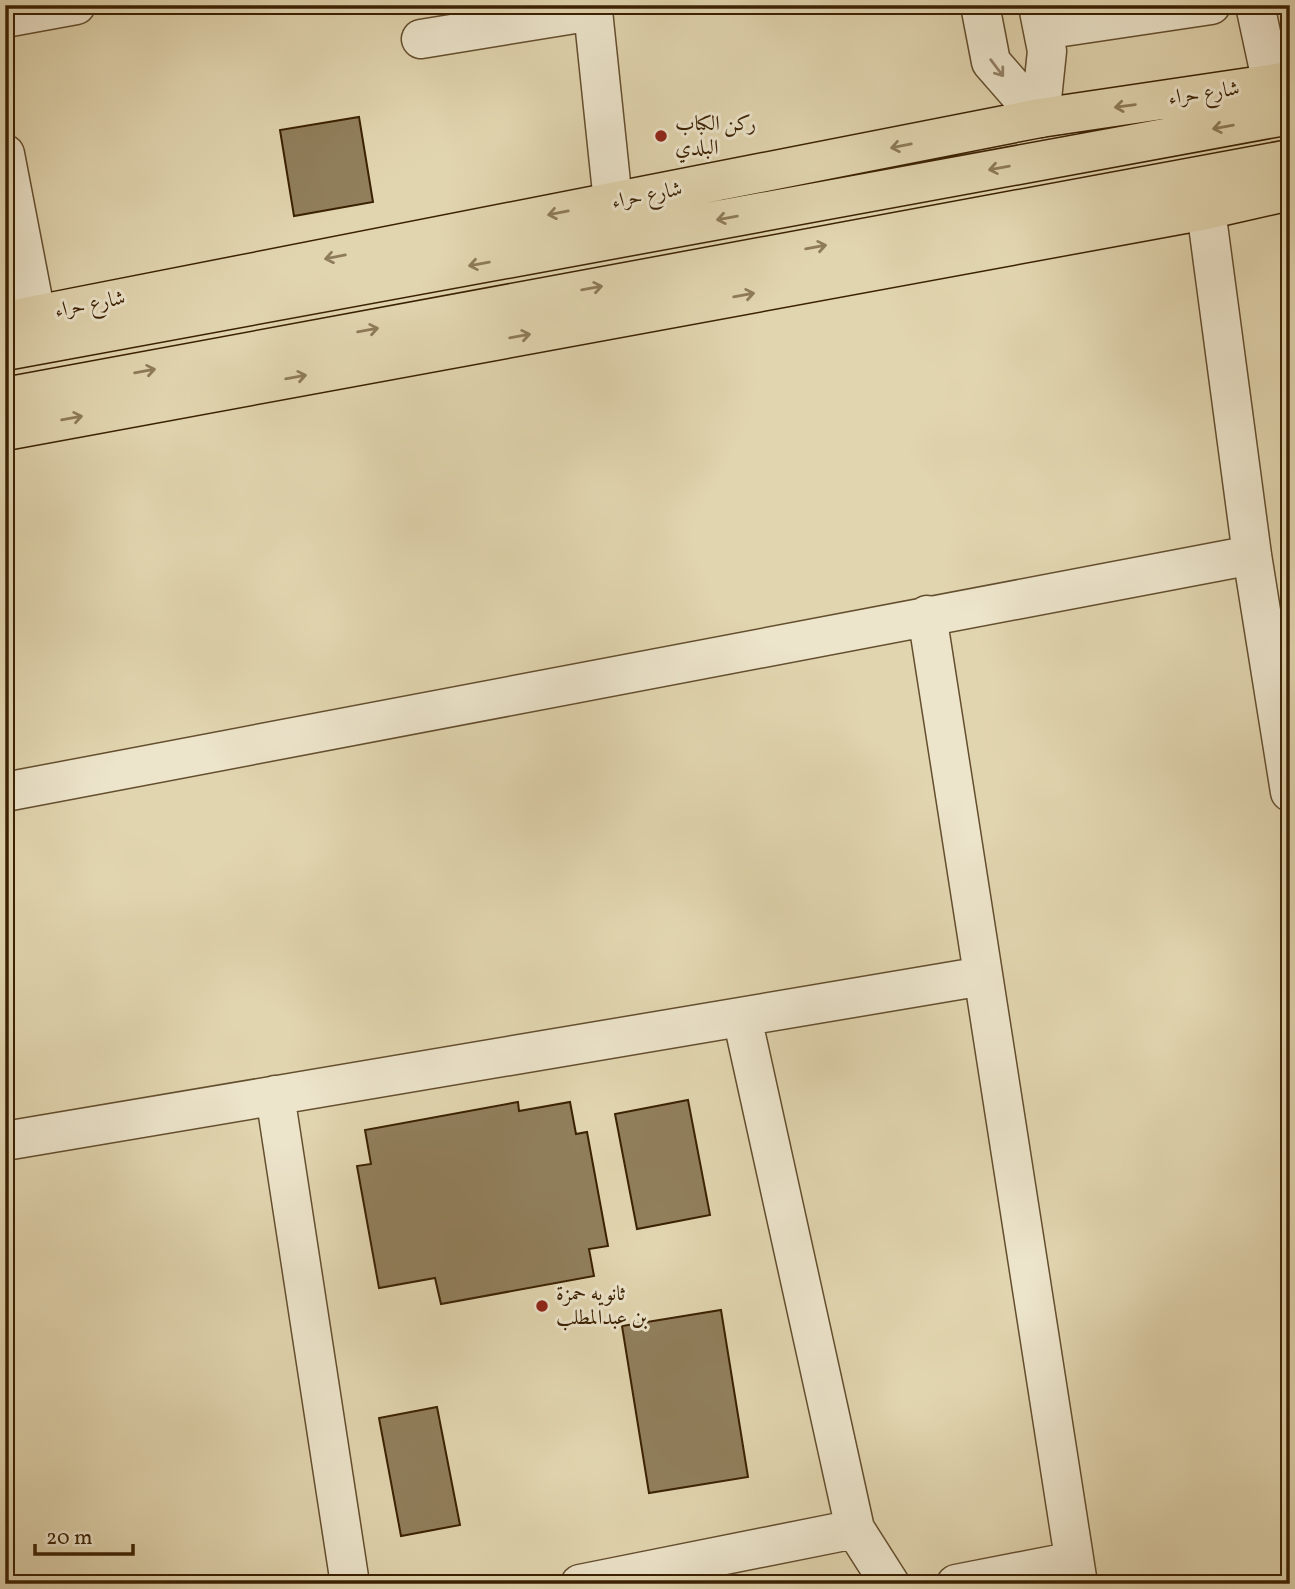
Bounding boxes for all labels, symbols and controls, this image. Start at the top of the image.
one-way arrow [990,58,1005,77]
street label: شارع حراء [1167,75,1242,115]
one-way arrow [1114,99,1137,112]
place label: ركن الكباب البلدي [675,110,756,163]
one-way arrow [1212,121,1235,134]
marker: ركن الكباب البلدي [653,128,669,144]
one-way arrow [890,139,913,153]
one-way arrow [988,162,1011,175]
street label: شارع حراء [609,175,685,219]
one-way arrow [547,207,570,220]
one-way arrow [716,212,739,225]
one-way arrow [804,240,827,253]
one-way arrow [324,250,347,264]
one-way arrow [468,257,491,271]
one-way arrow [580,281,603,294]
street label: شارع حراء [52,284,128,328]
one-way arrow [732,288,755,301]
one-way arrow [356,322,379,336]
one-way arrow [508,329,531,342]
one-way arrow [133,364,156,377]
one-way arrow [284,370,307,383]
one-way arrow [60,411,83,425]
place label: ثانويه حمزة بن عبدالمطلب [556,1280,647,1333]
marker: ثانويه حمزة بن عبدالمطلب [534,1298,550,1314]
scale bar [35,1512,133,1556]
text: 20 m [46,1524,92,1553]

